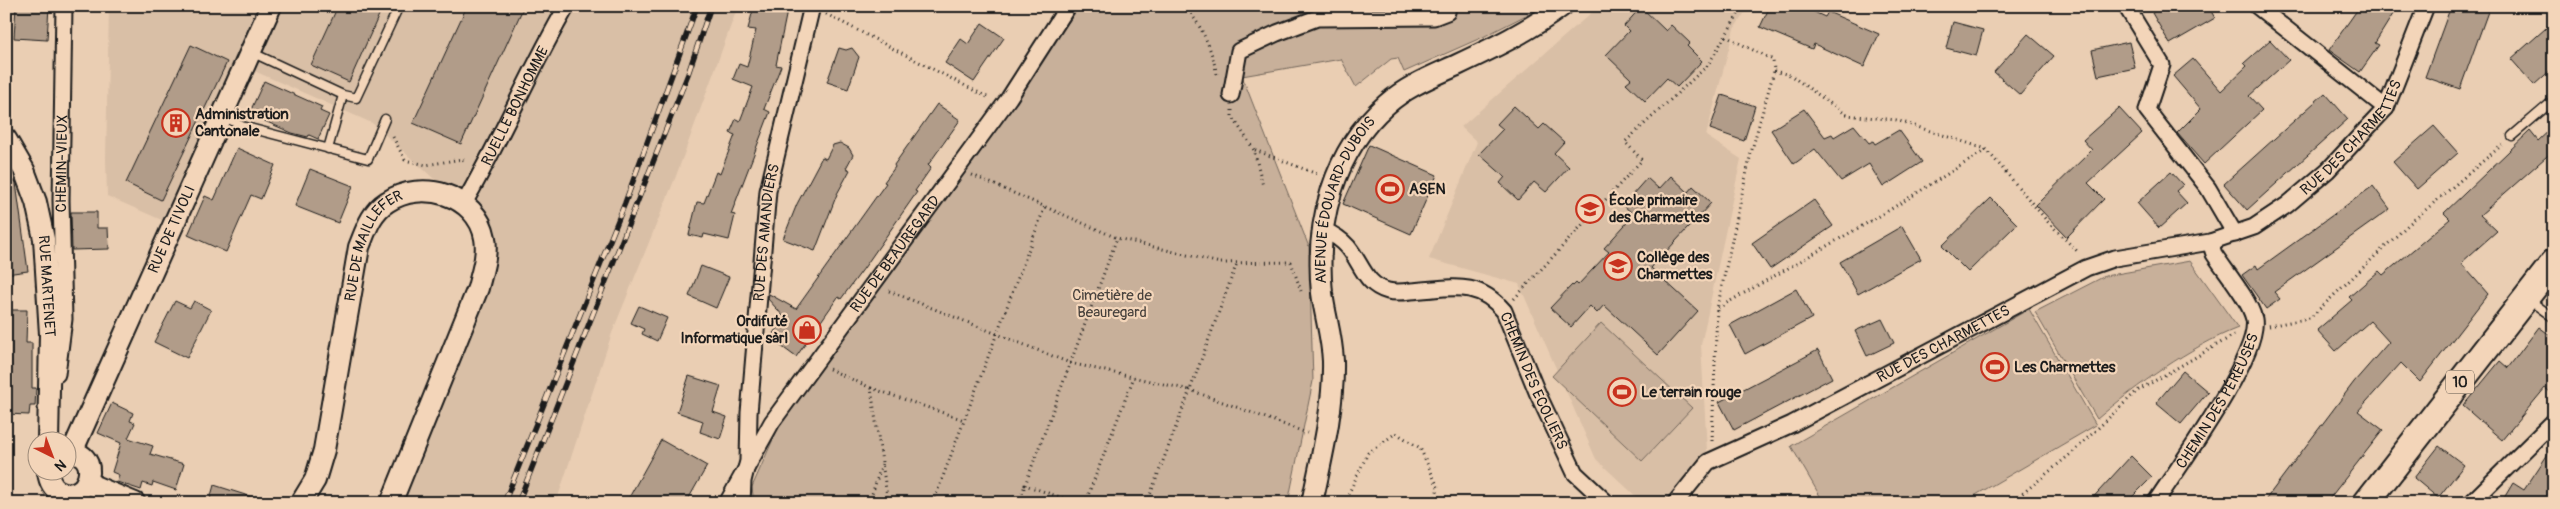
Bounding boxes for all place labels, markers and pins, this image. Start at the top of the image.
place label: Administration Cantonale [195,105,289,141]
building icon: Administration Cantonale [161,108,191,138]
sports icon: ASEN [1375,174,1405,204]
place label: ASEN [1409,180,1446,199]
place label: École primaire des Charmettes [1609,191,1710,227]
school or university icon: École primaire des Charmettes [1575,194,1605,224]
place label: Collège des Charmettes [1637,248,1713,284]
school or university icon: Collège des Charmettes [1603,251,1633,281]
place label: Ordifuté Informatique sàrl [680,312,788,348]
shop icon: Ordifuté Informatique sàrl [792,315,822,345]
sports icon: Les Charmettes [1980,352,2010,382]
place label: Les Charmettes [2014,358,2116,377]
sports icon: Le terrain rouge [1607,377,1637,407]
place label: Le terrain rouge [1641,383,1742,402]

